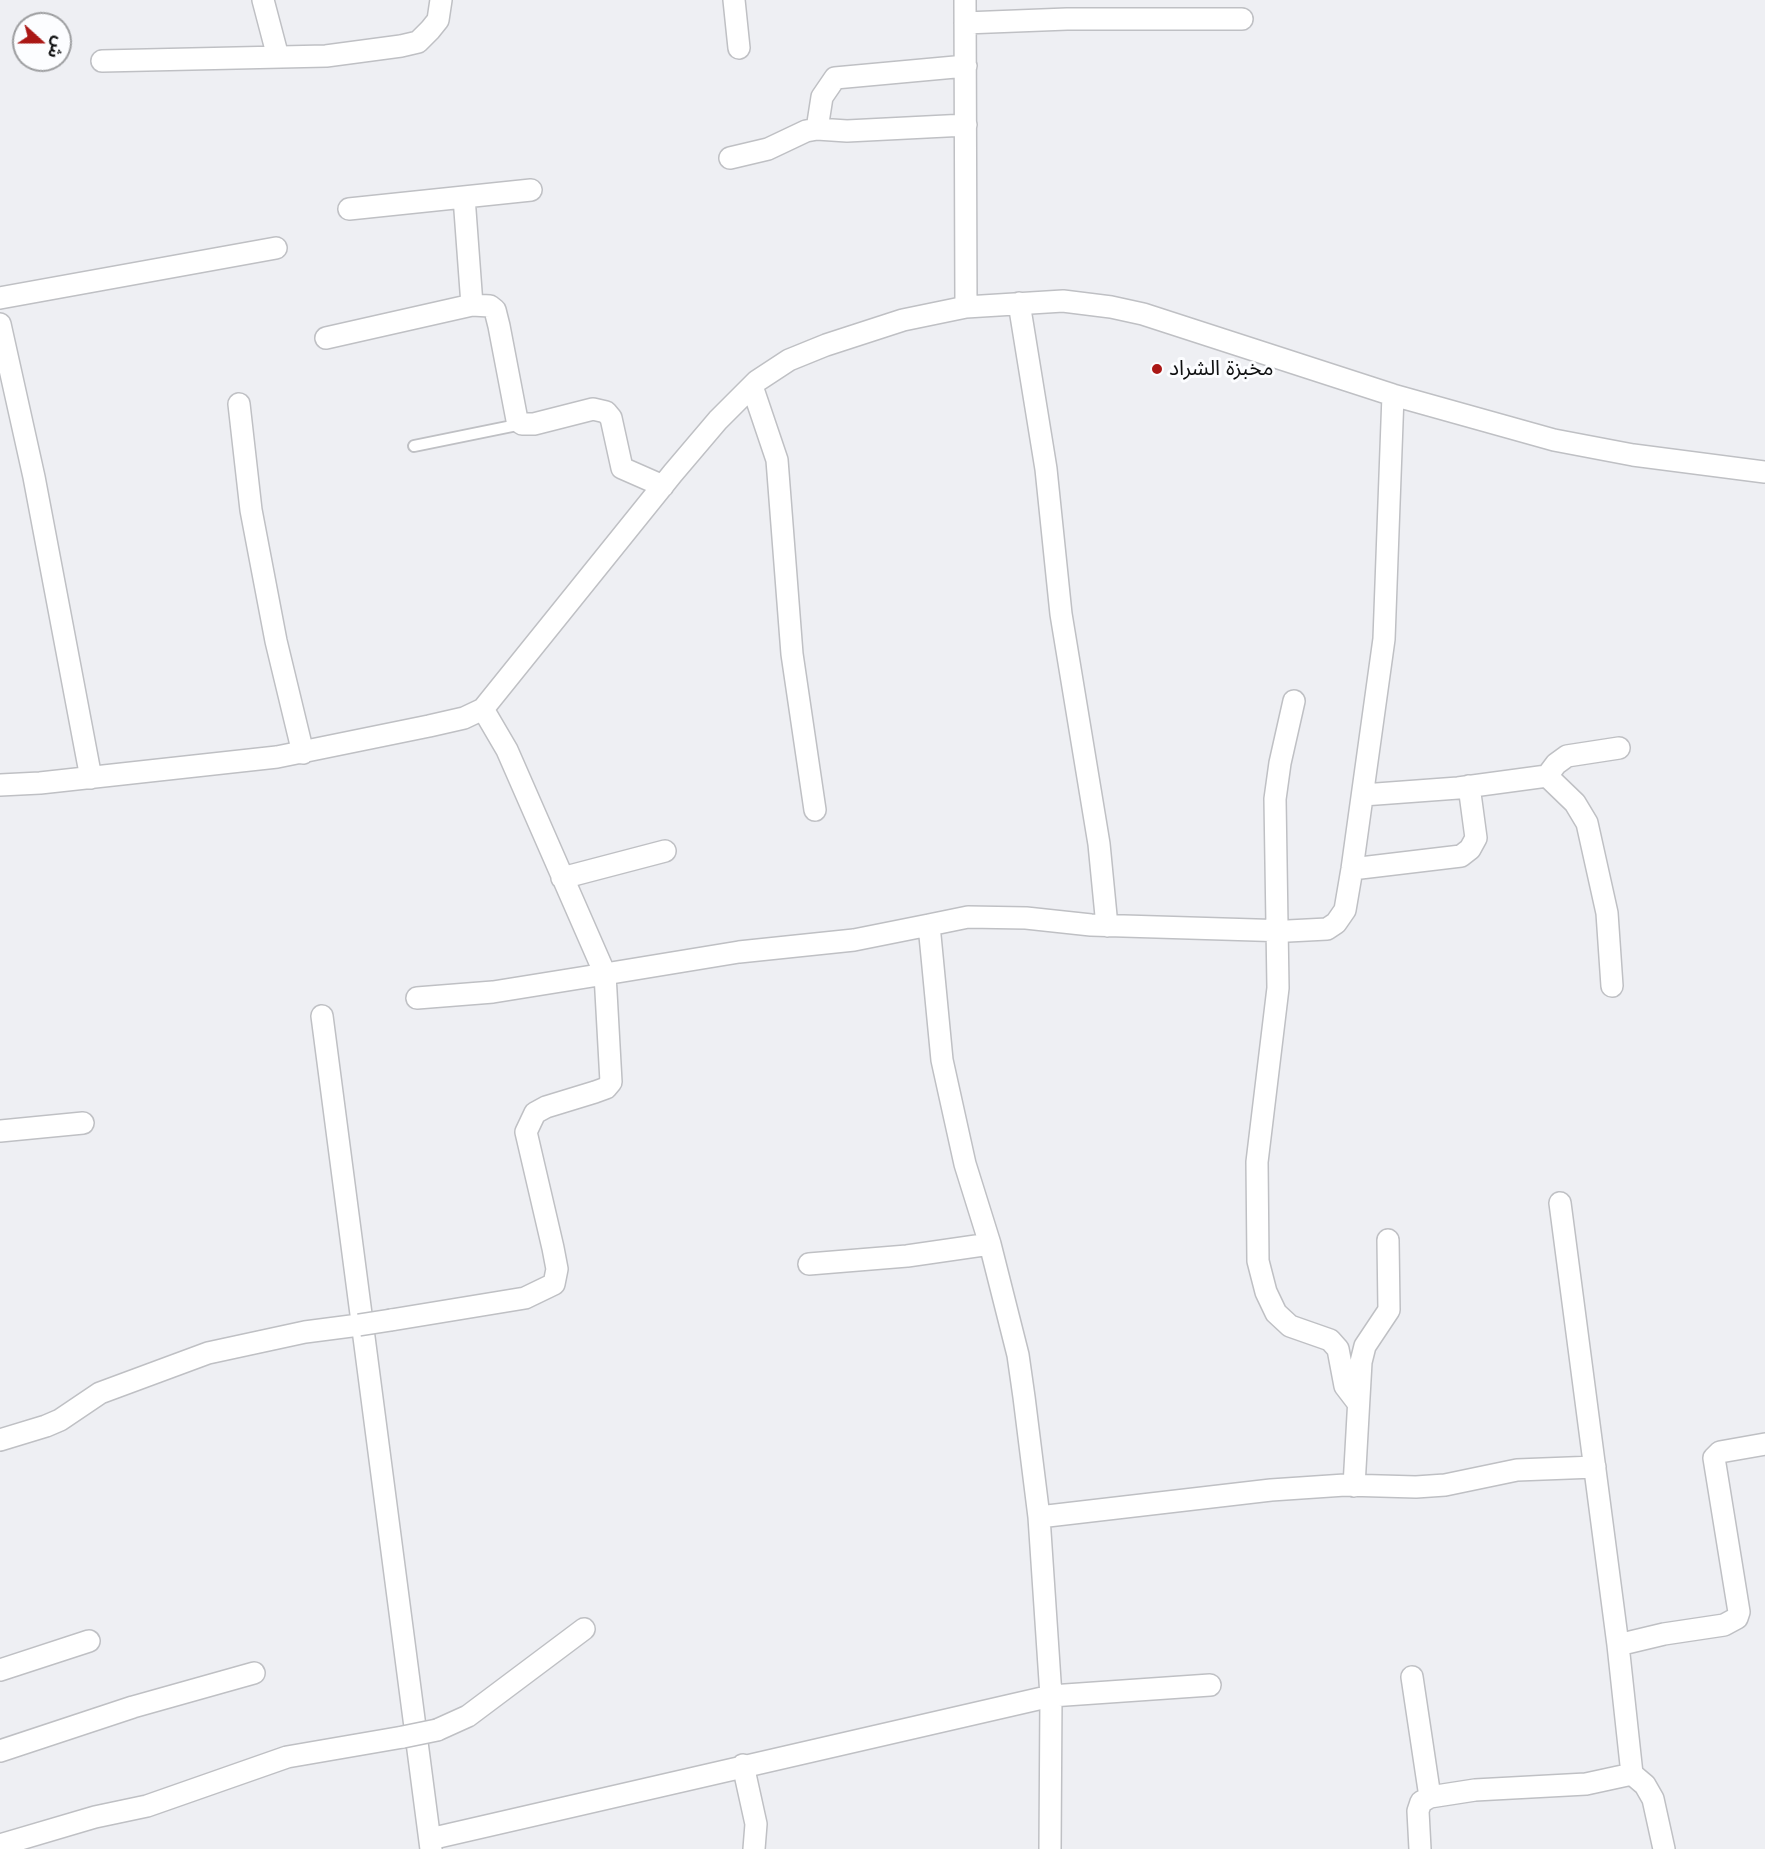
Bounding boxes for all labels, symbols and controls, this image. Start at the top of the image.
north arrow [12,12,72,72]
text: ش [44,34,70,62]
place label: مخبزة الشراد [1169,356,1274,382]
marker: مخبزة الشراد [1150,362,1164,376]

